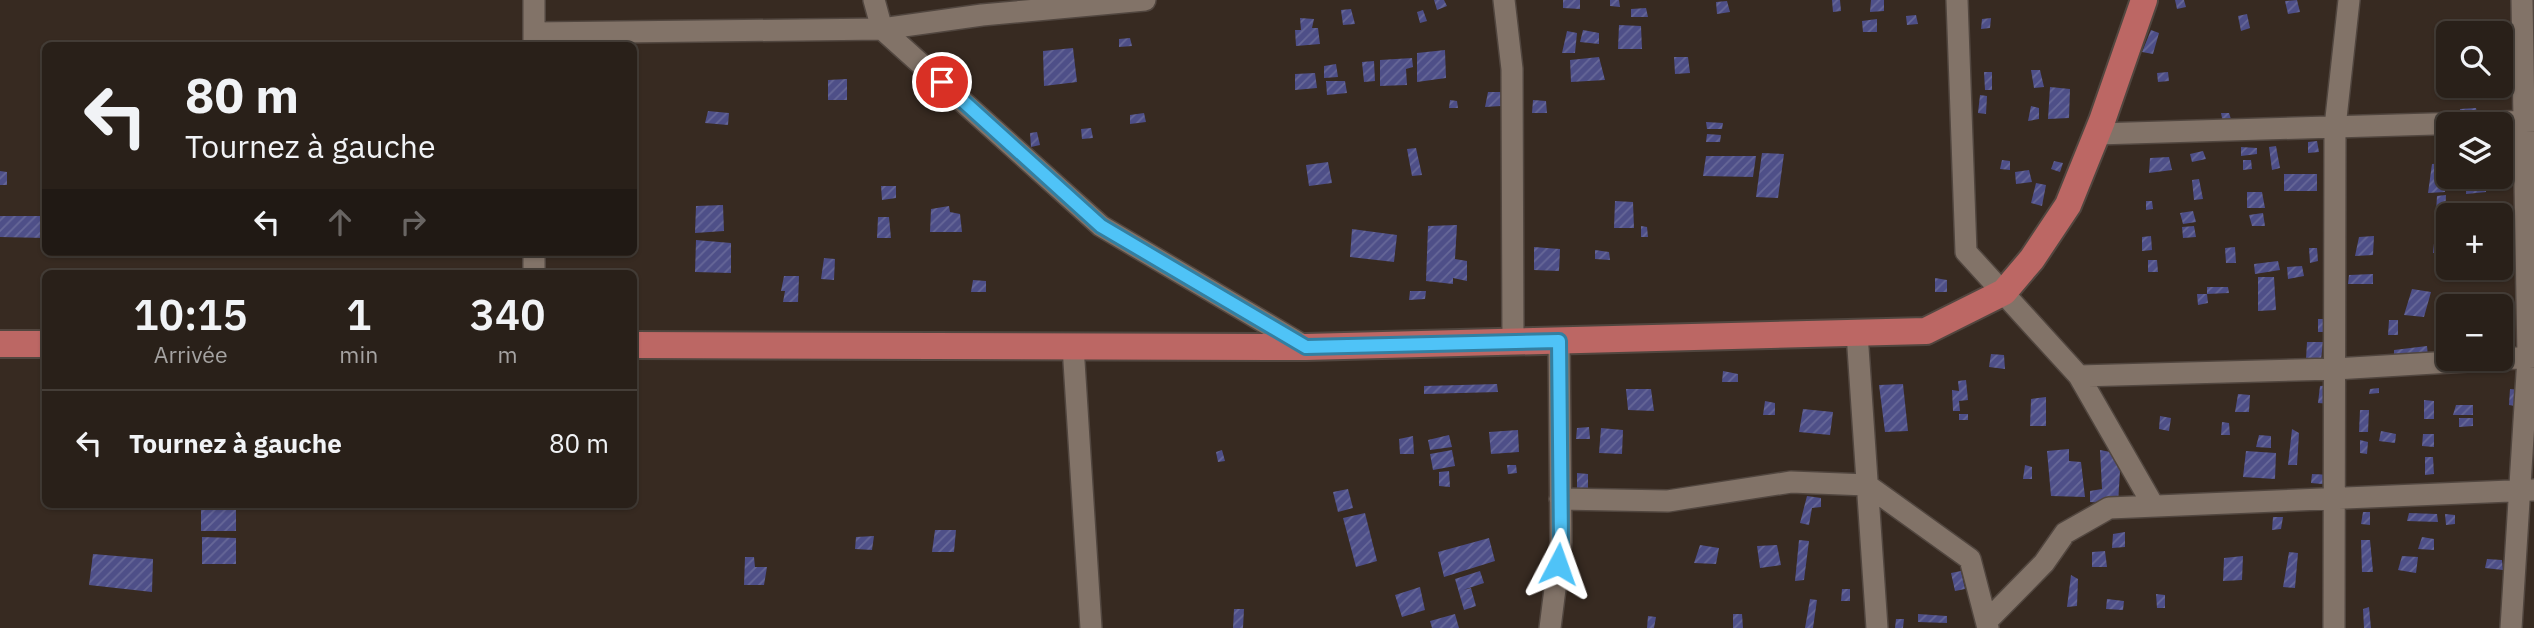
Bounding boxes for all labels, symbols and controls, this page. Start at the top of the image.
map controls [2436,21,2513,371]
button: search [2436,21,2513,98]
pin [912,52,972,112]
text: 80 m [185,63,299,126]
icon: arrive [923,63,961,101]
icon: left [70,70,161,161]
button: layers [2436,112,2513,189]
text: Tournez à gauche [185,125,436,167]
icon: left [248,203,286,241]
icon: ahead [321,203,359,241]
icon: right [394,203,432,241]
button: + [2436,203,2513,280]
text: 10:15 [134,287,248,342]
text: 1 [346,287,371,342]
text: 340 [470,287,545,342]
button: − [2436,294,2513,371]
text: Arrivée [154,339,228,369]
text: min [339,339,378,369]
text: m [498,339,518,369]
icon: left [70,424,108,462]
text: Tournez à gauche [129,426,342,460]
text: 80 m [549,426,609,460]
position arrow [1521,527,1595,601]

